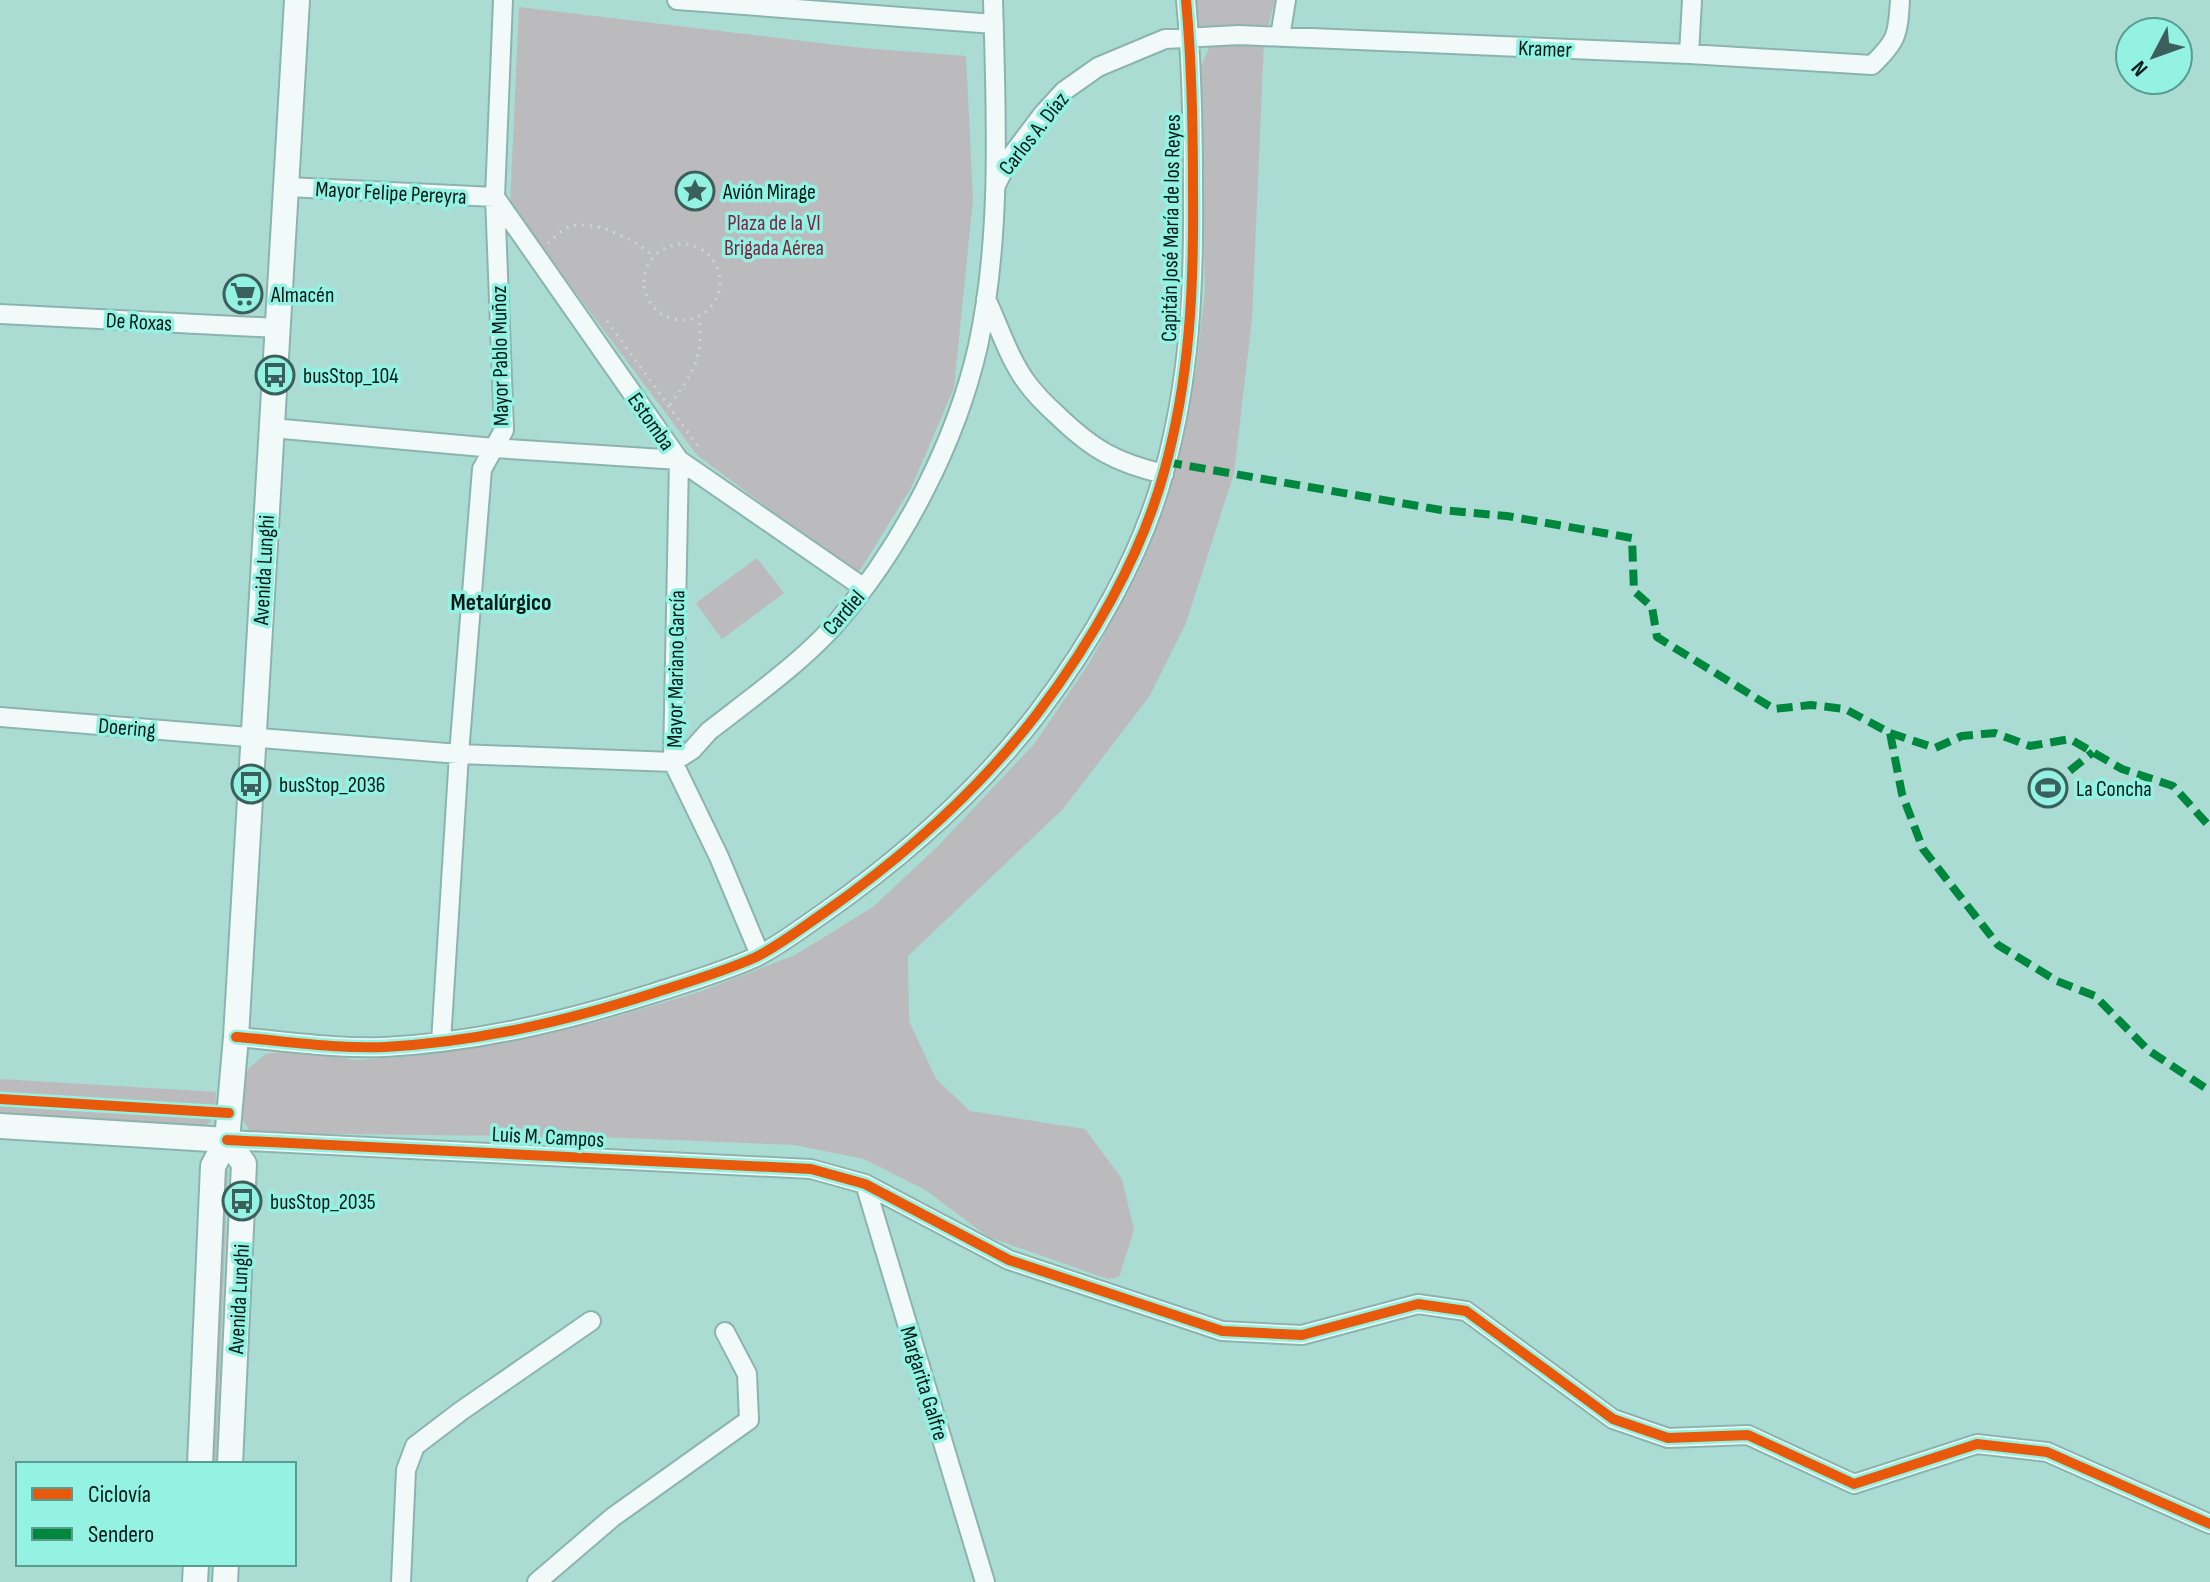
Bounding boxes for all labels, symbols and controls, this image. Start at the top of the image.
north arrow [2114,16,2194,96]
street label: Kramer [1518,35,1572,64]
text: N [2126,55,2154,81]
street label: Carlos A. Díaz [993,87,1075,181]
street label: Capitán José María de los Reyes [1156,114,1187,342]
place icon: Avión Mirage [674,170,716,212]
street label: Mayor Felipe Pereyra [315,176,467,211]
place label: Avión Mirage [722,179,816,206]
park label: Plaza de la VI Brigada Aérea [724,210,824,262]
supermarket icon: Almacén [222,273,264,315]
place label: Almacén [270,282,334,309]
street label: Mayor Pablo Muñoz [486,285,515,426]
street label: De Roxas [105,307,173,338]
bus stop icon: busStop_104 [254,354,296,396]
place label: busStop_104 [303,363,398,390]
street label: Estomba [621,388,680,456]
street label: Avenida Lunghi [248,514,281,627]
street label: Cardiel [817,585,871,641]
district label: Metalúrgico [451,588,551,617]
street label: Mayor Mariano García [662,590,691,748]
street label: Doering [97,713,157,744]
bus stop icon: busStop_2036 [230,763,272,805]
sports icon: La Concha [2027,767,2069,809]
place label: busStop_2036 [279,772,385,799]
place label: La Concha [2076,776,2152,803]
street label: Luis M. Campos [491,1121,605,1154]
bus stop icon: busStop_2035 [221,1180,263,1222]
place label: busStop_2035 [270,1189,376,1216]
street label: Avenida Lunghi [223,1243,256,1356]
street label: Margarita Galfre [893,1323,954,1444]
legend [16,1462,296,1566]
text: Ciclovía [88,1480,151,1509]
text: Sendero [88,1520,154,1549]

